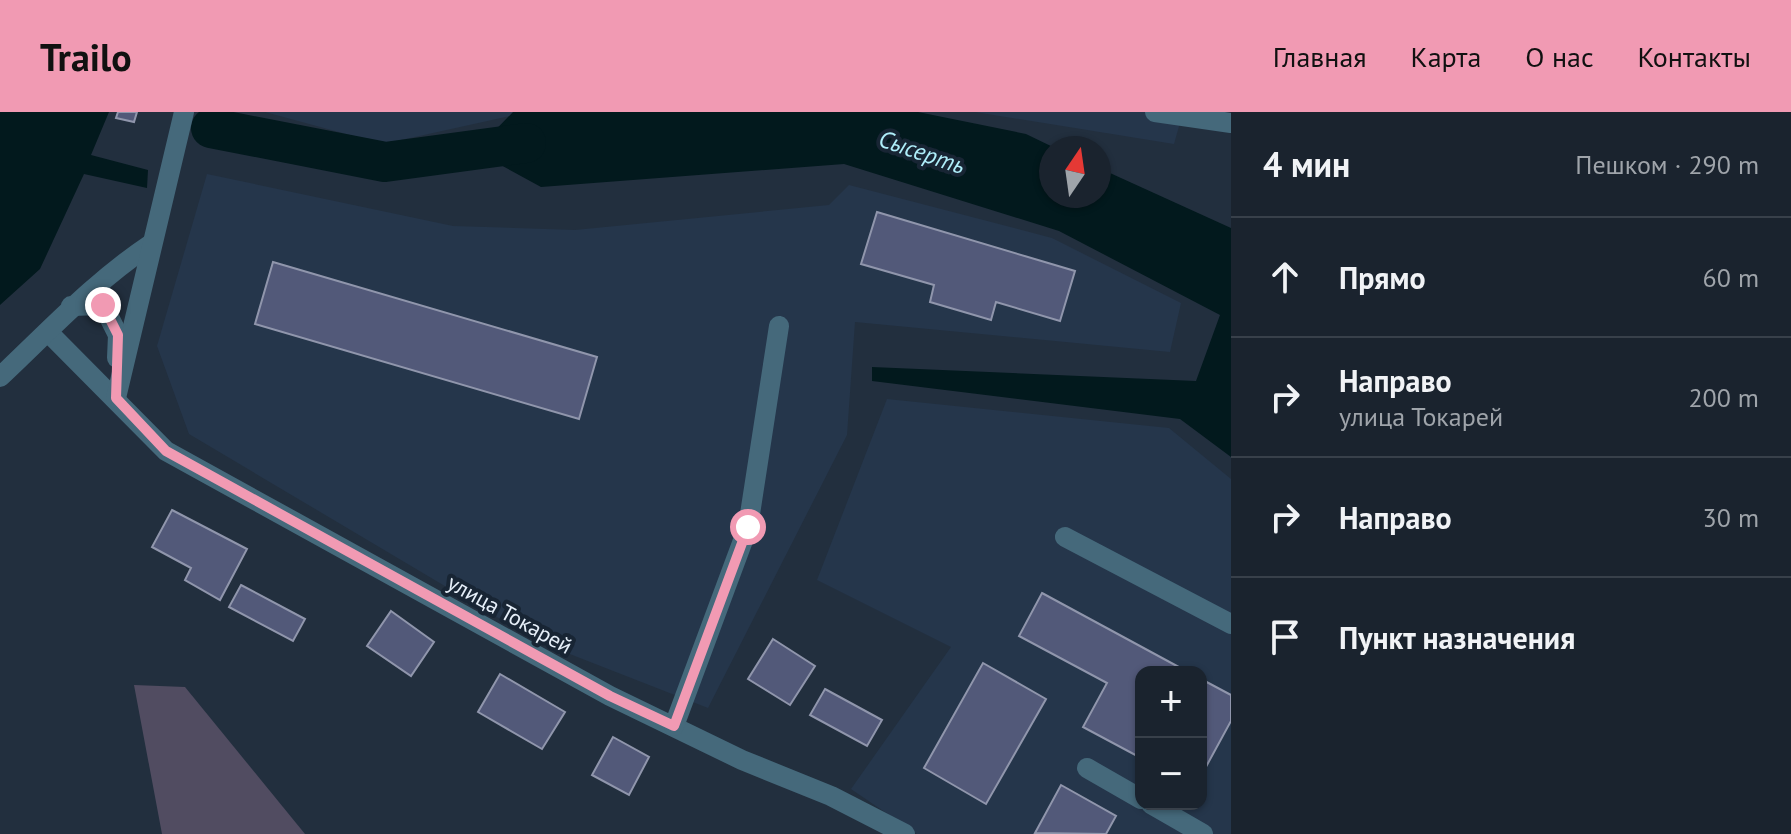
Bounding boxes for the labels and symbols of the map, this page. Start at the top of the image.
water label: Сысерть [875,123,969,181]
north arrow [1039,136,1111,208]
route end [85,287,121,323]
route start [730,509,766,545]
street label: улица Токарей [442,568,578,660]

